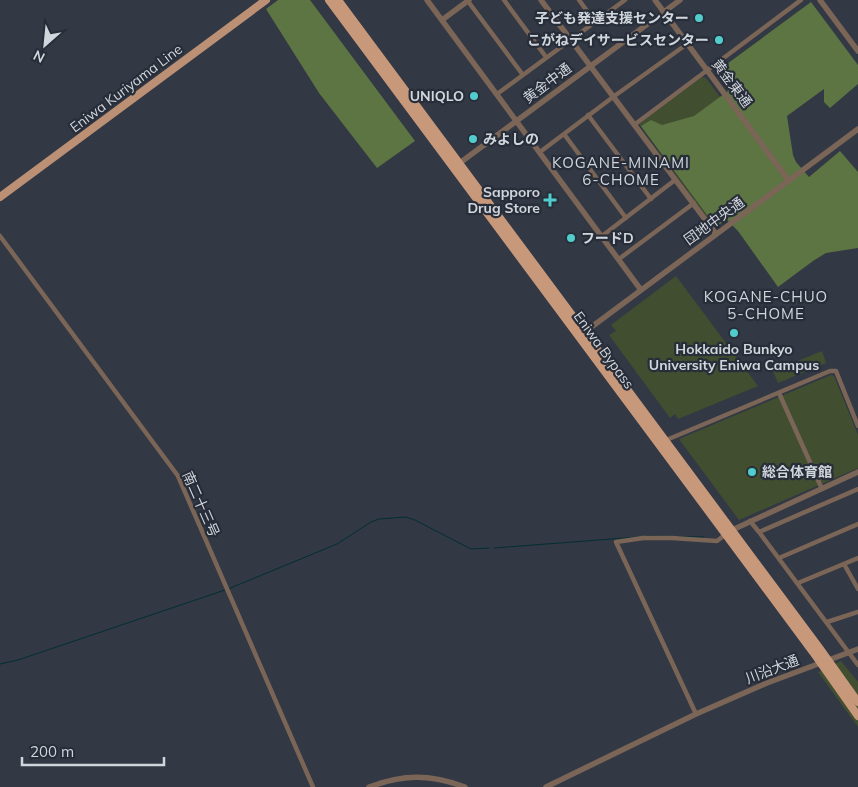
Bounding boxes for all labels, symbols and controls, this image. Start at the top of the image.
place label: 子ども発達支援センター [535,9,689,27]
marker: 子ども発達支援センター [693,12,705,24]
north arrow [20,20,70,70]
place label: こがねデイサービスセンター [527,31,709,49]
marker: こがねデイサービスセンター [713,34,725,46]
street label: Eniwa Kuriyama Line [66,40,186,136]
text: N [30,46,48,67]
street label: 黄金東通 [708,55,756,111]
street label: 黄金中通 [519,59,575,107]
place label: UNIQLO [410,87,464,105]
marker: UNIQLO [468,90,480,102]
place label: みよしの [483,130,539,148]
marker: みよしの [467,133,479,145]
district label: KOGANE-MINAMI 6-CHOME [552,153,690,189]
place label: Sapporo Drug Store [467,183,540,217]
street label: 団地中央通 [680,193,748,249]
marker: Sapporo Drug Store [544,194,556,206]
place label: フードD [581,229,634,247]
marker: フードD [565,232,577,244]
district label: KOGANE-CHUO 5-CHOME [704,287,828,323]
street label: Eniwa Bypass [570,308,638,392]
marker: Hokkaido Bunkyo University Eniwa Campus [728,327,740,339]
place label: Hokkaido Bunkyo University Eniwa Campus [649,340,819,374]
place label: 総合体育館 [762,463,832,481]
marker: 総合体育館 [746,466,758,478]
street label: 南二十三号 [179,468,223,540]
street label: 川沿大通 [743,651,801,687]
scale bar [22,734,165,766]
text: 200 m [30,742,74,761]

